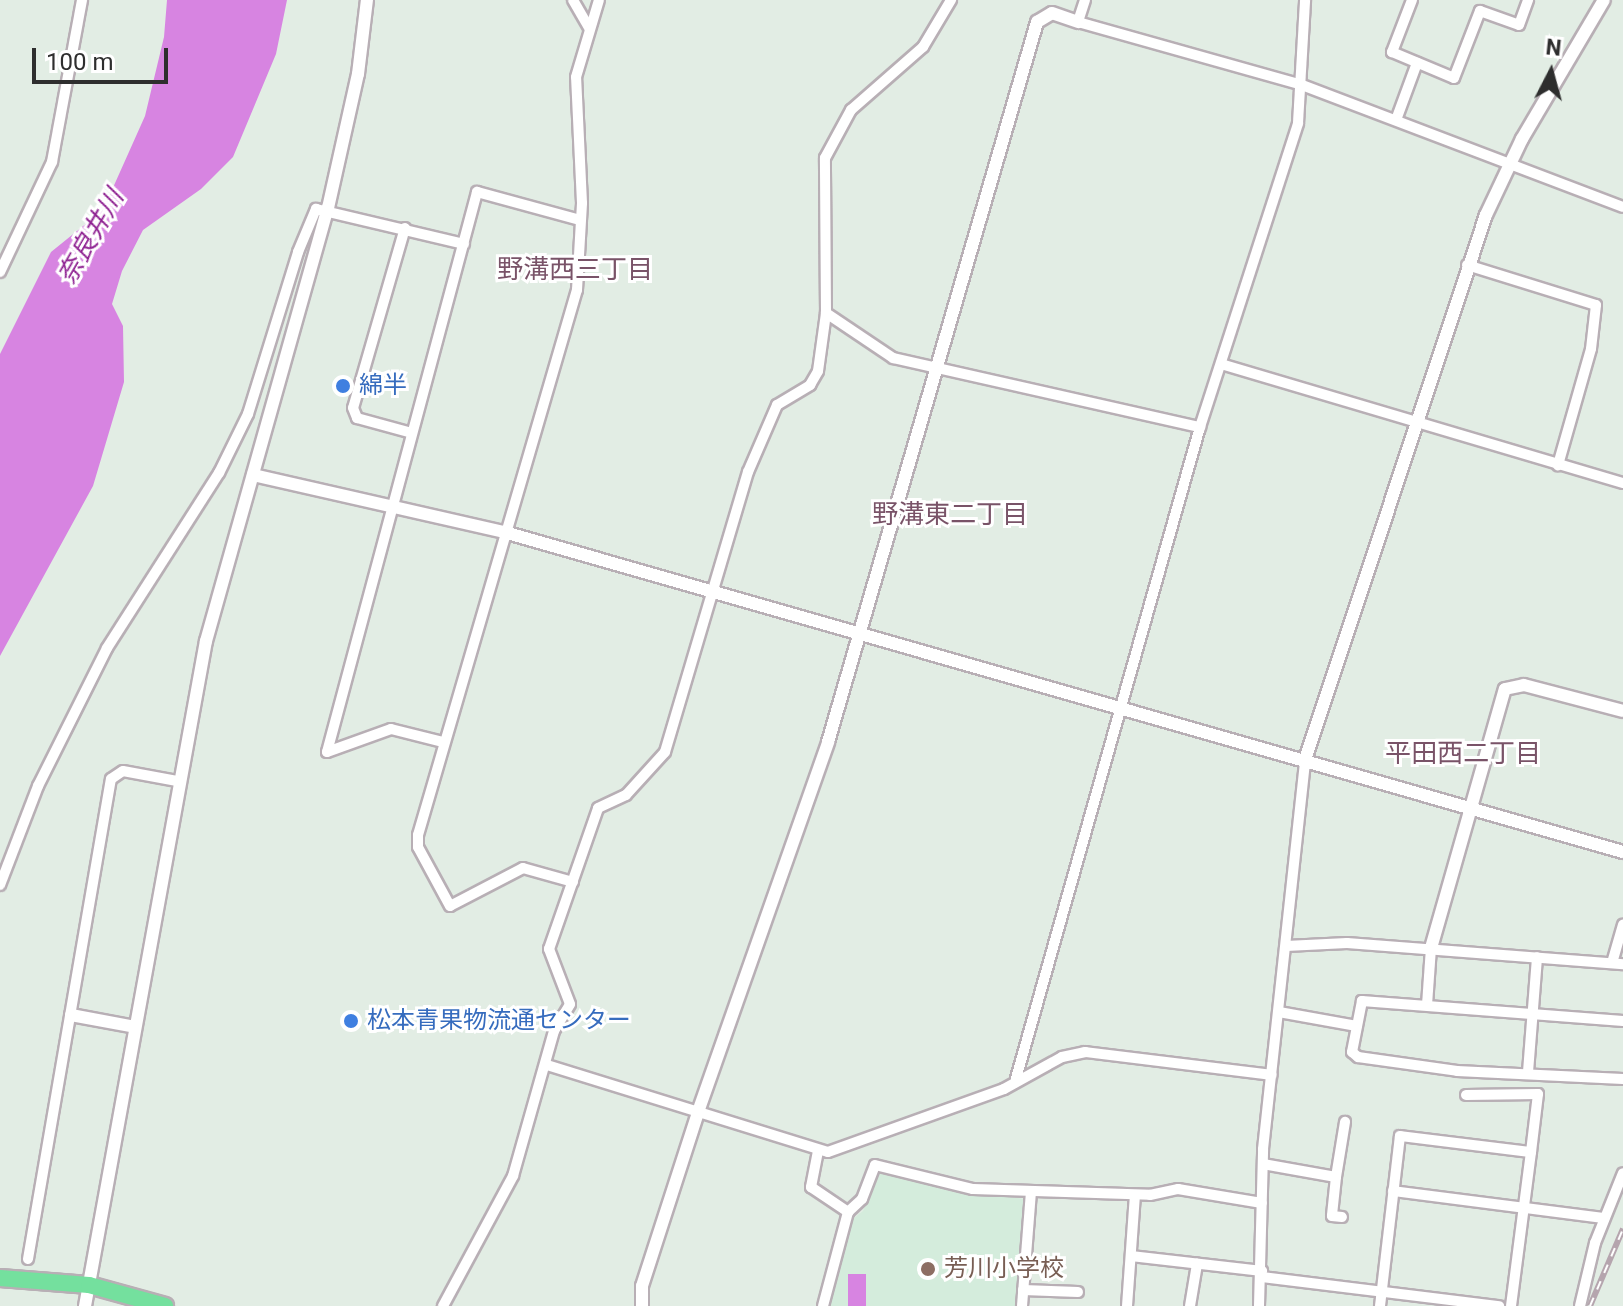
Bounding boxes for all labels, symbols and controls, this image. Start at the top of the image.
scale bar [36,32,172,82]
north arrow [1511,32,1591,112]
text: N [1545,34,1563,61]
text: 100 m [46,48,113,76]
water label: 奈良井川 [51,184,131,290]
district label: 野溝西三丁目 [497,254,653,286]
place label: 綿半 [359,372,407,400]
marker: 綿半 [334,377,352,395]
district label: 野溝東二丁目 [872,499,1028,531]
district label: 平田西二丁目 [1385,738,1541,770]
place label: 松本青果物流通センター [367,1007,631,1035]
marker: 松本青果物流通センター [342,1012,360,1030]
place label: 芳川小学校 [944,1255,1064,1283]
marker: 芳川小学校 [919,1260,937,1278]

